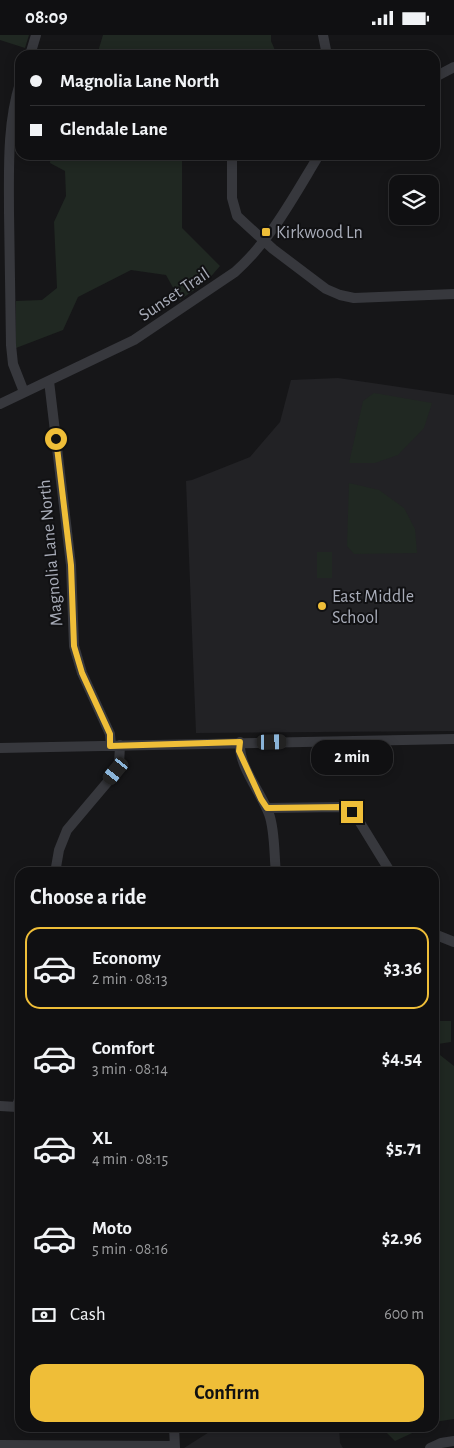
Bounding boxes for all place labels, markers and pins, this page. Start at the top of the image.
place label: Kirkwood Ln [276,224,363,242]
marker: Kirkwood Ln [260,226,272,238]
place label: East Middle School [332,588,414,627]
marker: East Middle School [316,600,328,612]

